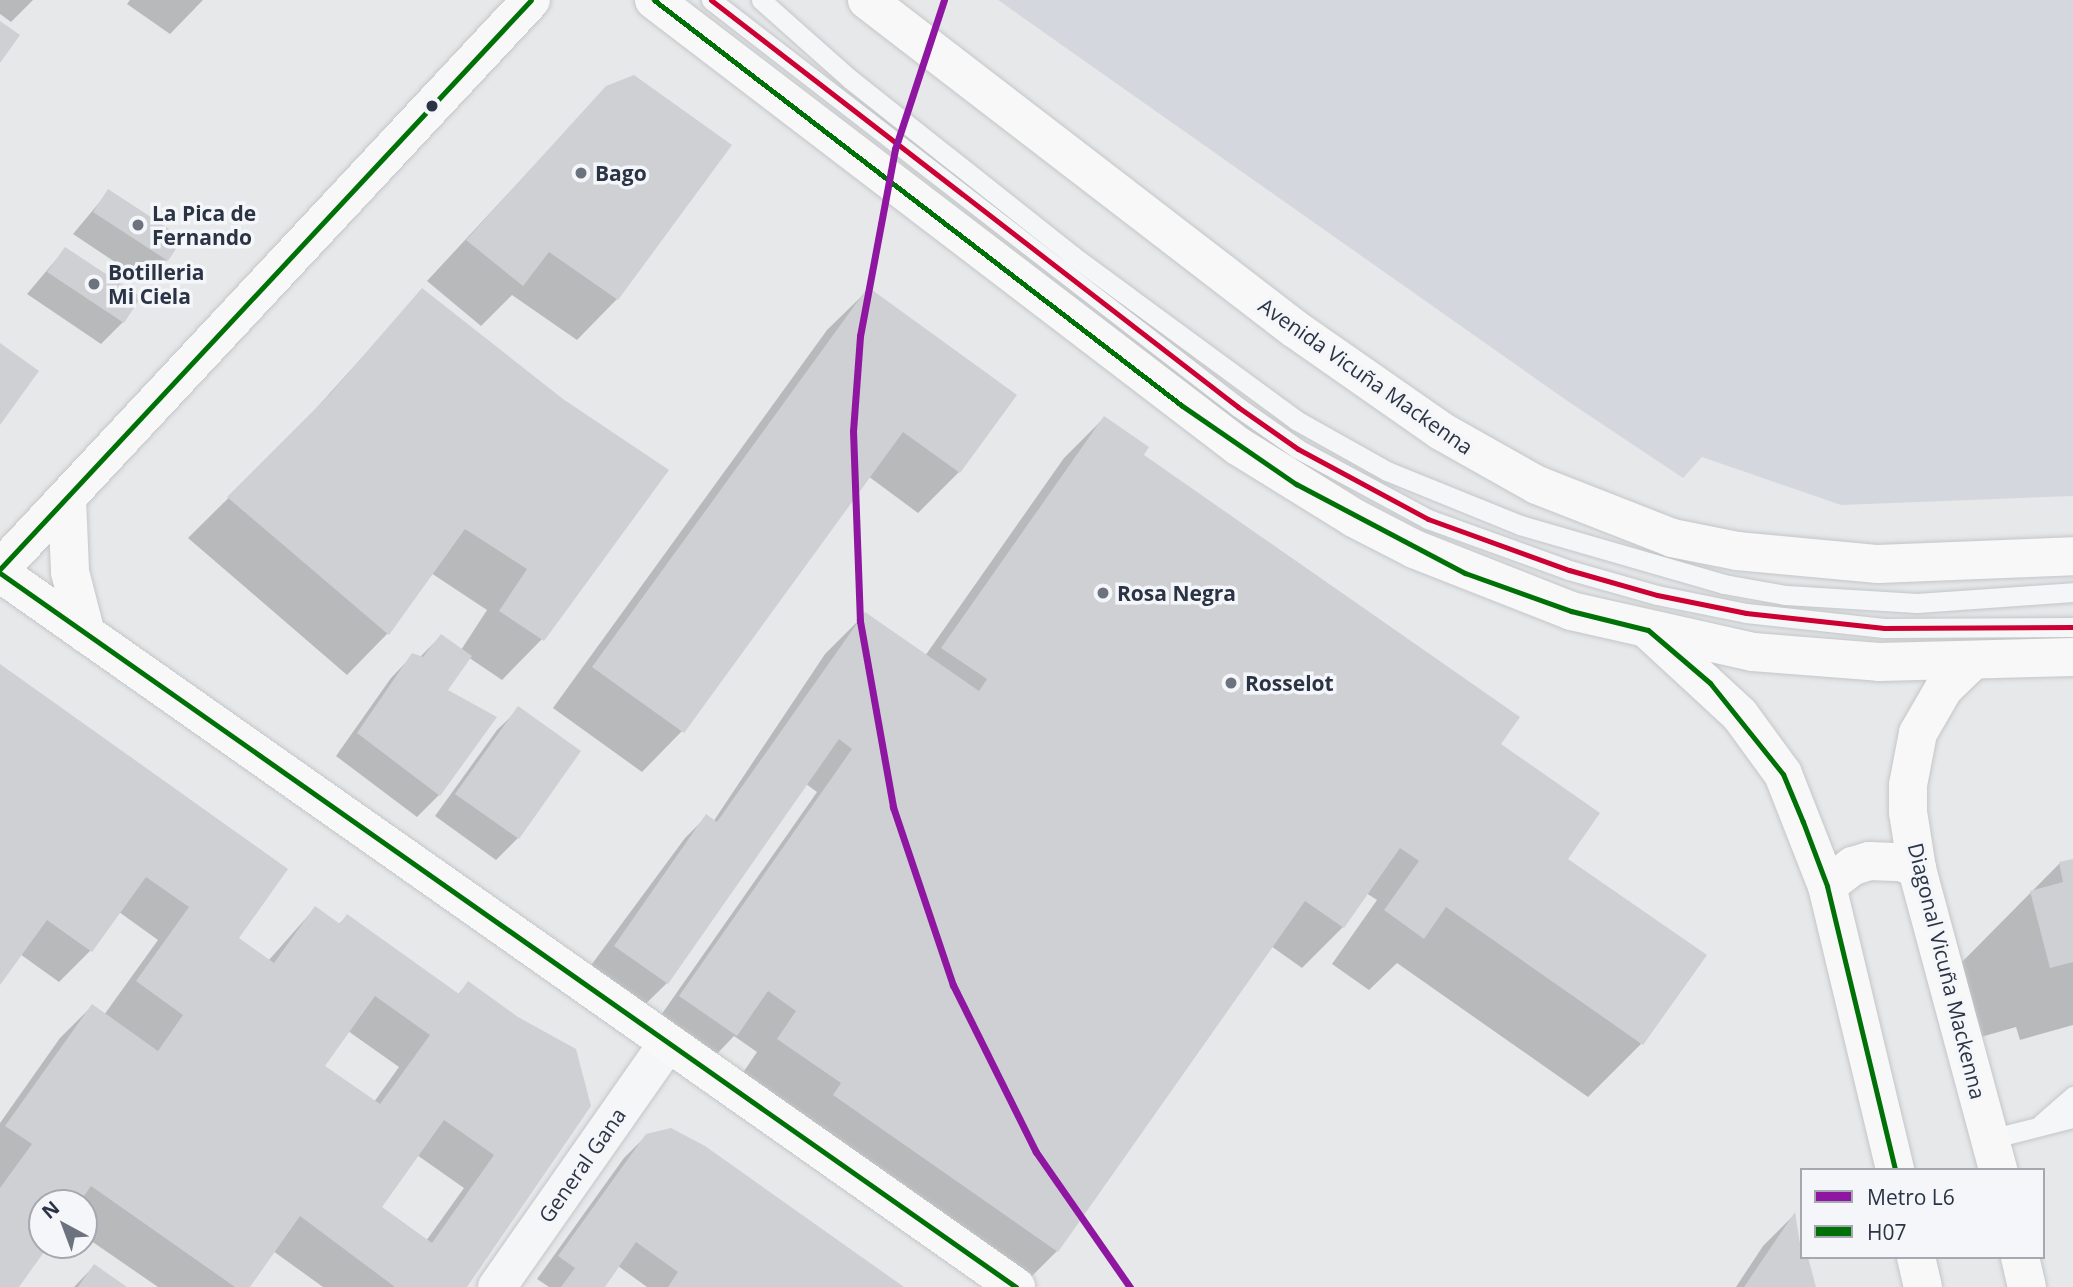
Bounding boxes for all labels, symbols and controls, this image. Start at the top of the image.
unlabelled marker [425,99,439,113]
place label: Bago [595,160,647,186]
marker: Bago [573,165,589,181]
place label: La Pica de Fernando [152,200,256,250]
marker: La Pica de Fernando [130,217,146,233]
place label: Botilleria Mi Ciela [108,259,204,309]
marker: Botilleria Mi Ciela [86,276,102,292]
street label: Avenida Vicuña Mackenna [1254,292,1478,460]
place label: Rosa Negra [1117,580,1236,606]
marker: Rosa Negra [1095,585,1111,601]
place label: Rosselot [1245,670,1334,696]
marker: Rosselot [1223,675,1239,691]
street label: Diagonal Vicuña Mackenna [1903,840,1991,1102]
street label: General Gana [533,1103,631,1227]
legend [1800,1168,2045,1259]
text: Metro L6 [1867,1183,1955,1211]
north arrow [28,1189,98,1259]
text: N [36,1195,65,1225]
text: H07 [1867,1218,1907,1246]

